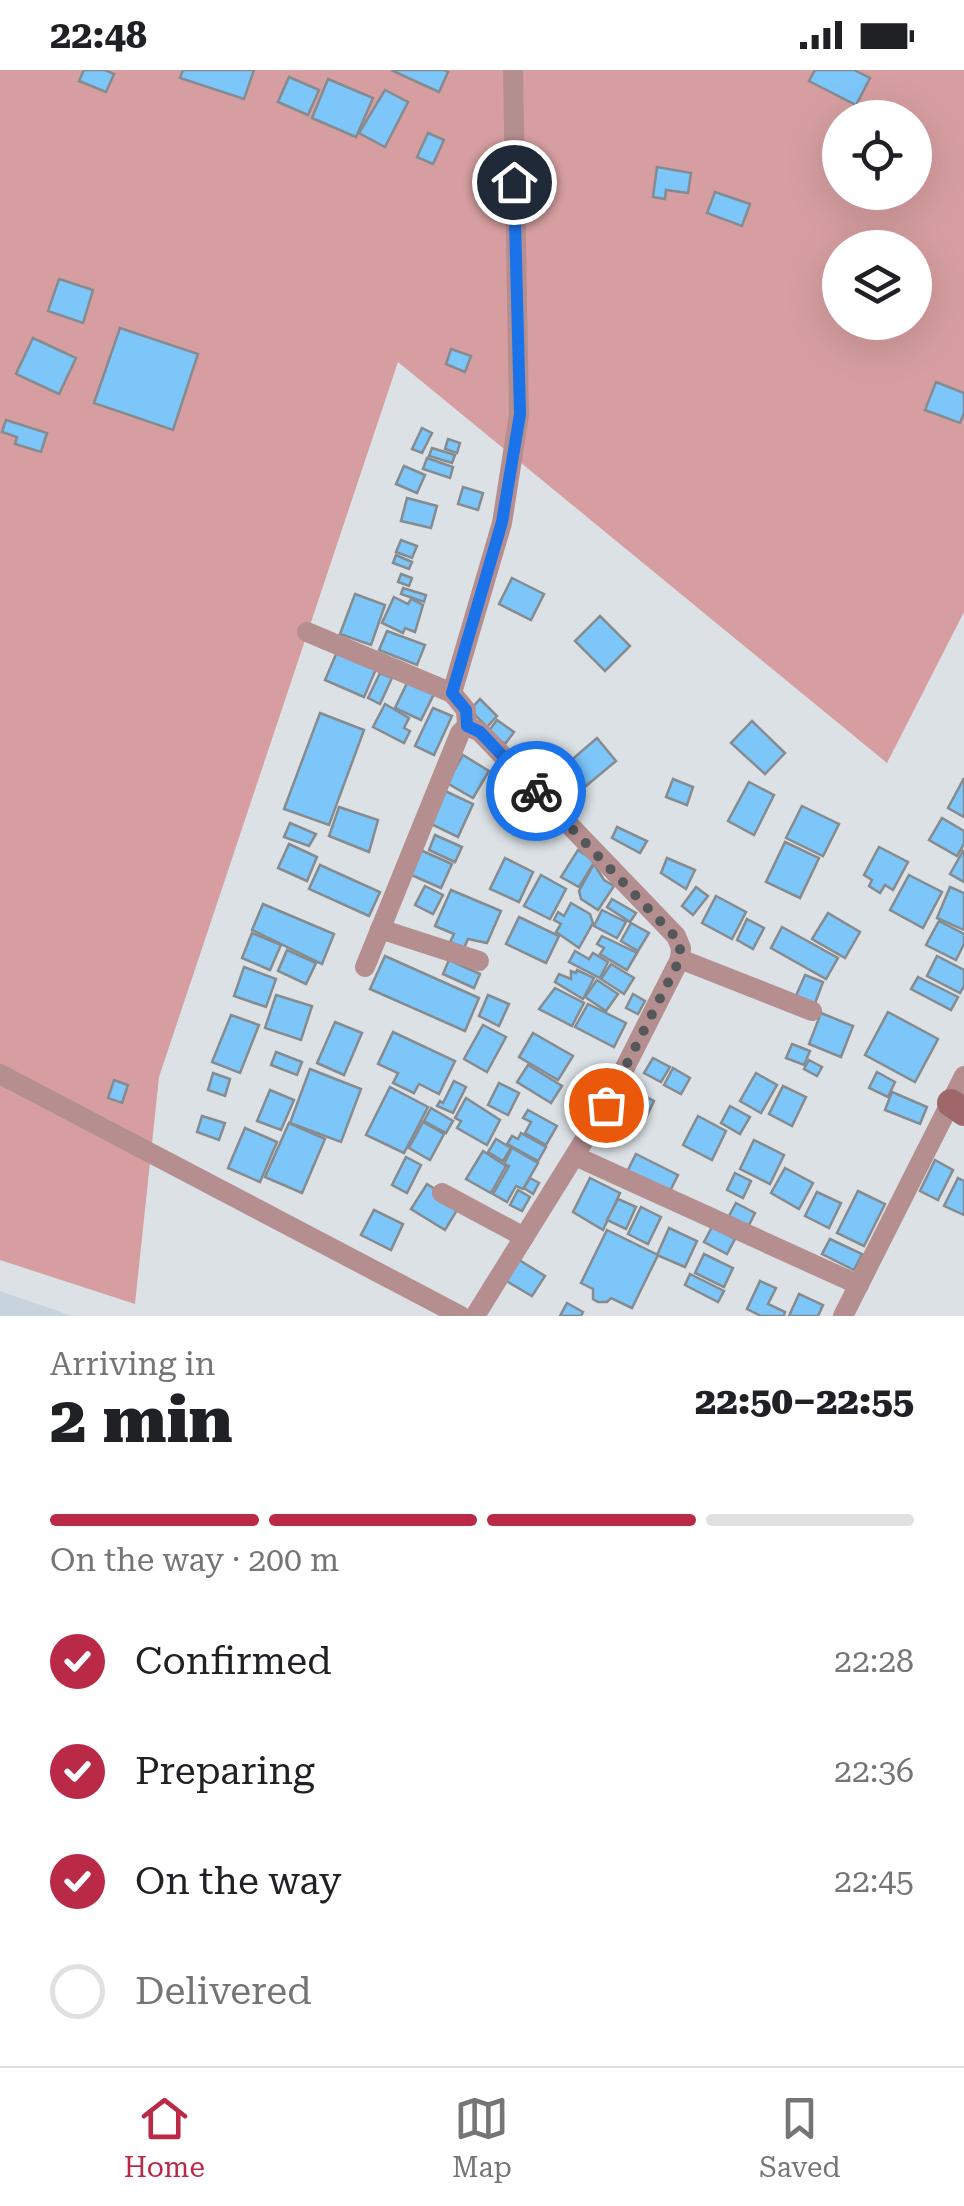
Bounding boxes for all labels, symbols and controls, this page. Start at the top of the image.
text: 22:48 [50,13,147,57]
map controls [822,100,932,340]
button: locate [822,100,932,210]
pin [472,140,557,225]
icon: home [487,155,542,210]
button: layers [822,230,932,340]
courier [486,741,586,841]
icon: bike [509,764,564,819]
pin [564,1063,649,1148]
icon: bag [579,1078,634,1133]
text: Arriving in [50,1345,215,1383]
text: 22:50–22:55 [695,1379,914,1423]
text: 2 min [50,1382,233,1458]
text: On the way · 200 m [50,1541,339,1579]
icon: check [50,1634,105,1689]
text: Confirmed [135,1639,332,1683]
text: 22:28 [834,1642,914,1680]
icon: check [50,1744,105,1799]
text: Preparing [135,1749,315,1793]
text: 22:36 [834,1752,914,1790]
icon: check [50,1854,105,1909]
text: On the way [135,1859,341,1903]
text: 22:45 [834,1862,914,1900]
text: Delivered [135,1969,312,2013]
tab: Home [124,2091,205,2184]
tab: Map [452,2091,512,2184]
tab: Saved [759,2091,840,2184]

